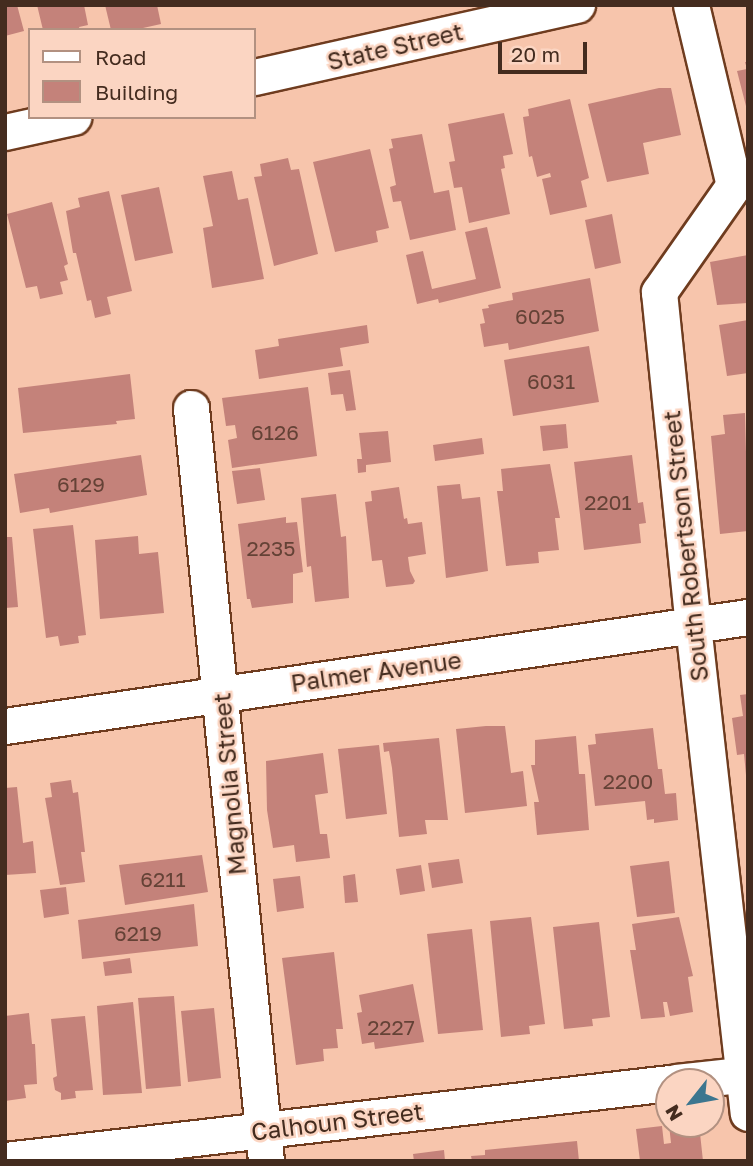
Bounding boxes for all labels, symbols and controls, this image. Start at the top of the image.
street label: State Street [324,16,466,76]
legend [28,28,256,119]
scale bar [501,28,590,72]
text: 20 m [511,41,560,67]
text: Road [95,44,146,70]
text: Building [95,79,178,105]
house number: 6025 [515,303,565,329]
house number: 6031 [527,368,575,394]
street label: South Robertson Street [656,409,714,683]
house number: 6126 [251,419,299,445]
house number: 6129 [57,471,105,497]
house number: 2201 [584,489,632,515]
house number: 2235 [247,535,295,561]
street label: Palmer Avenue [289,645,463,697]
street label: Magnolia Street [207,692,251,876]
house number: 2200 [603,768,653,794]
house number: 6211 [140,866,186,892]
house number: 6219 [114,920,162,946]
house number: 2227 [367,1014,415,1040]
north arrow [655,1068,725,1138]
street label: Calhoun Street [249,1096,425,1146]
text: N [660,1101,687,1125]

